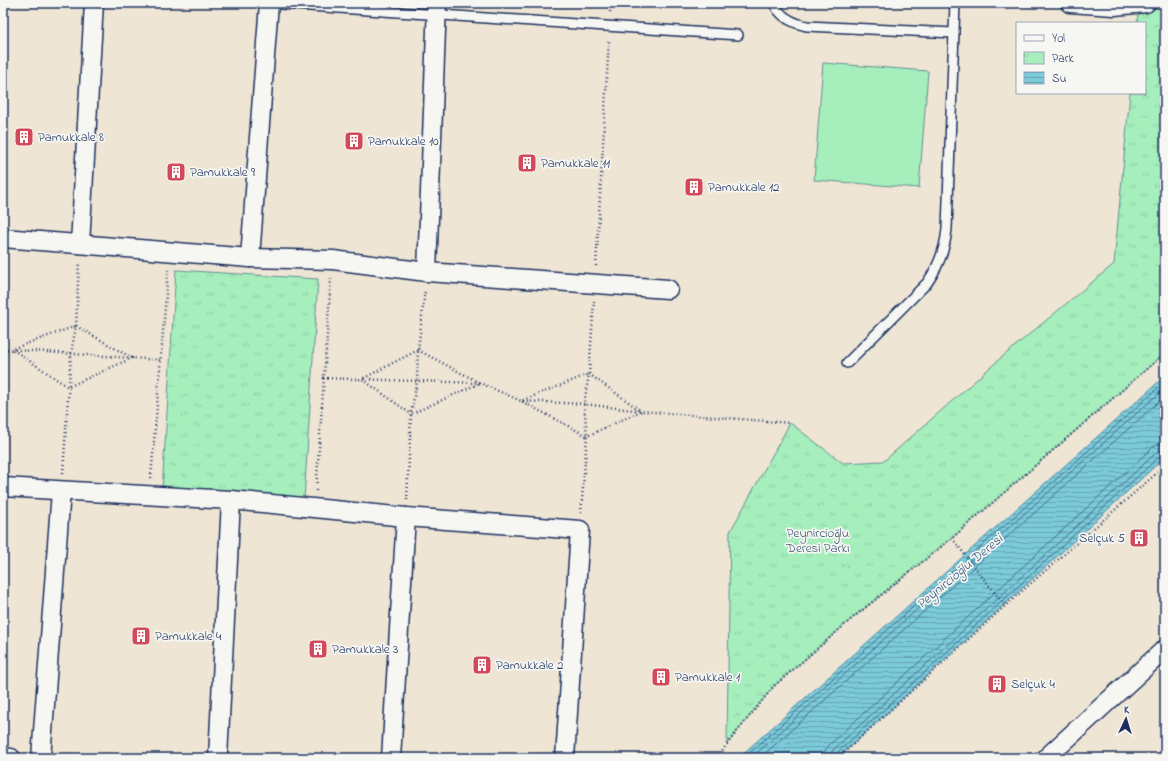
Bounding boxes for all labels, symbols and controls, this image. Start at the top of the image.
legend [1016,22,1146,94]
text: Yol [1052,30,1065,48]
text: Park [1052,50,1074,68]
text: Su [1052,70,1067,88]
building icon: Pamukkale 8 [13,126,35,148]
place label: Pamukkale 8 [38,128,104,147]
building icon: Pamukkale 10 [343,130,365,152]
place label: Pamukkale 10 [368,132,439,151]
building icon: Pamukkale 11 [516,152,538,174]
place label: Pamukkale 11 [541,154,610,173]
building icon: Pamukkale 9 [165,161,187,183]
place label: Pamukkale 9 [190,163,255,182]
building icon: Pamukkale 12 [683,176,705,198]
place label: Pamukkale 12 [708,178,780,197]
park label: Peynircioğlu Deresi Parkı [785,524,850,558]
building icon: Selçuk 5 [1128,527,1150,549]
water label: Peynircioğlu Deresi [912,528,1009,615]
place label: Selçuk 5 [1079,529,1126,548]
building icon: Pamukkale 4 [130,625,152,647]
place label: Pamukkale 4 [155,627,222,646]
building icon: Pamukkale 3 [307,638,329,660]
place label: Pamukkale 3 [332,640,398,659]
building icon: Pamukkale 2 [471,654,493,676]
place label: Pamukkale 2 [496,656,564,675]
building icon: Pamukkale 1 [650,666,672,688]
place label: Pamukkale 1 [675,668,740,687]
building icon: Selçuk 4 [986,673,1008,695]
place label: Selçuk 4 [1011,675,1055,694]
north arrow [1106,699,1146,739]
text: K [1123,702,1131,718]

